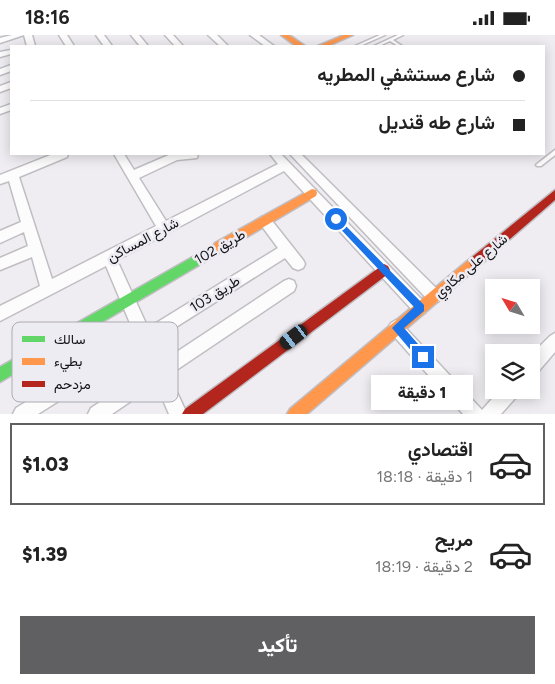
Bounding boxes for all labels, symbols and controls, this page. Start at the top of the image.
text: 18:16 [25,6,69,29]
text: شارع مستشفي المطريه [317,63,495,86]
text: شارع طه قنديل [379,111,495,134]
route start [325,208,347,230]
street label: شارع المساكن [104,214,183,268]
street label: طريق 102 [192,226,248,268]
street label: شارع على مكاوي [431,230,513,304]
street label: طريق 103 [187,272,243,316]
north arrow [485,279,540,334]
map controls [485,279,540,399]
legend [12,322,178,402]
car [277,322,310,352]
text: سالك [54,331,85,348]
button: layers [485,344,540,399]
route end [412,346,434,368]
text: بطيء [54,353,82,373]
callout: 1 دقيقة [372,375,474,409]
text: مزدحم [54,376,91,393]
text: 1 دقيقة [398,383,446,402]
text: اقتصادي [408,438,473,461]
icon: car [488,442,533,487]
text: $1.03 [22,453,69,476]
text: 1 دقيقة · 18:18 [377,467,473,486]
text: مريح [435,528,473,551]
icon: car [488,532,533,577]
text: $1.39 [22,543,67,566]
text: 2 دقيقة · 18:19 [375,557,473,576]
button: تأكيد [20,616,535,674]

